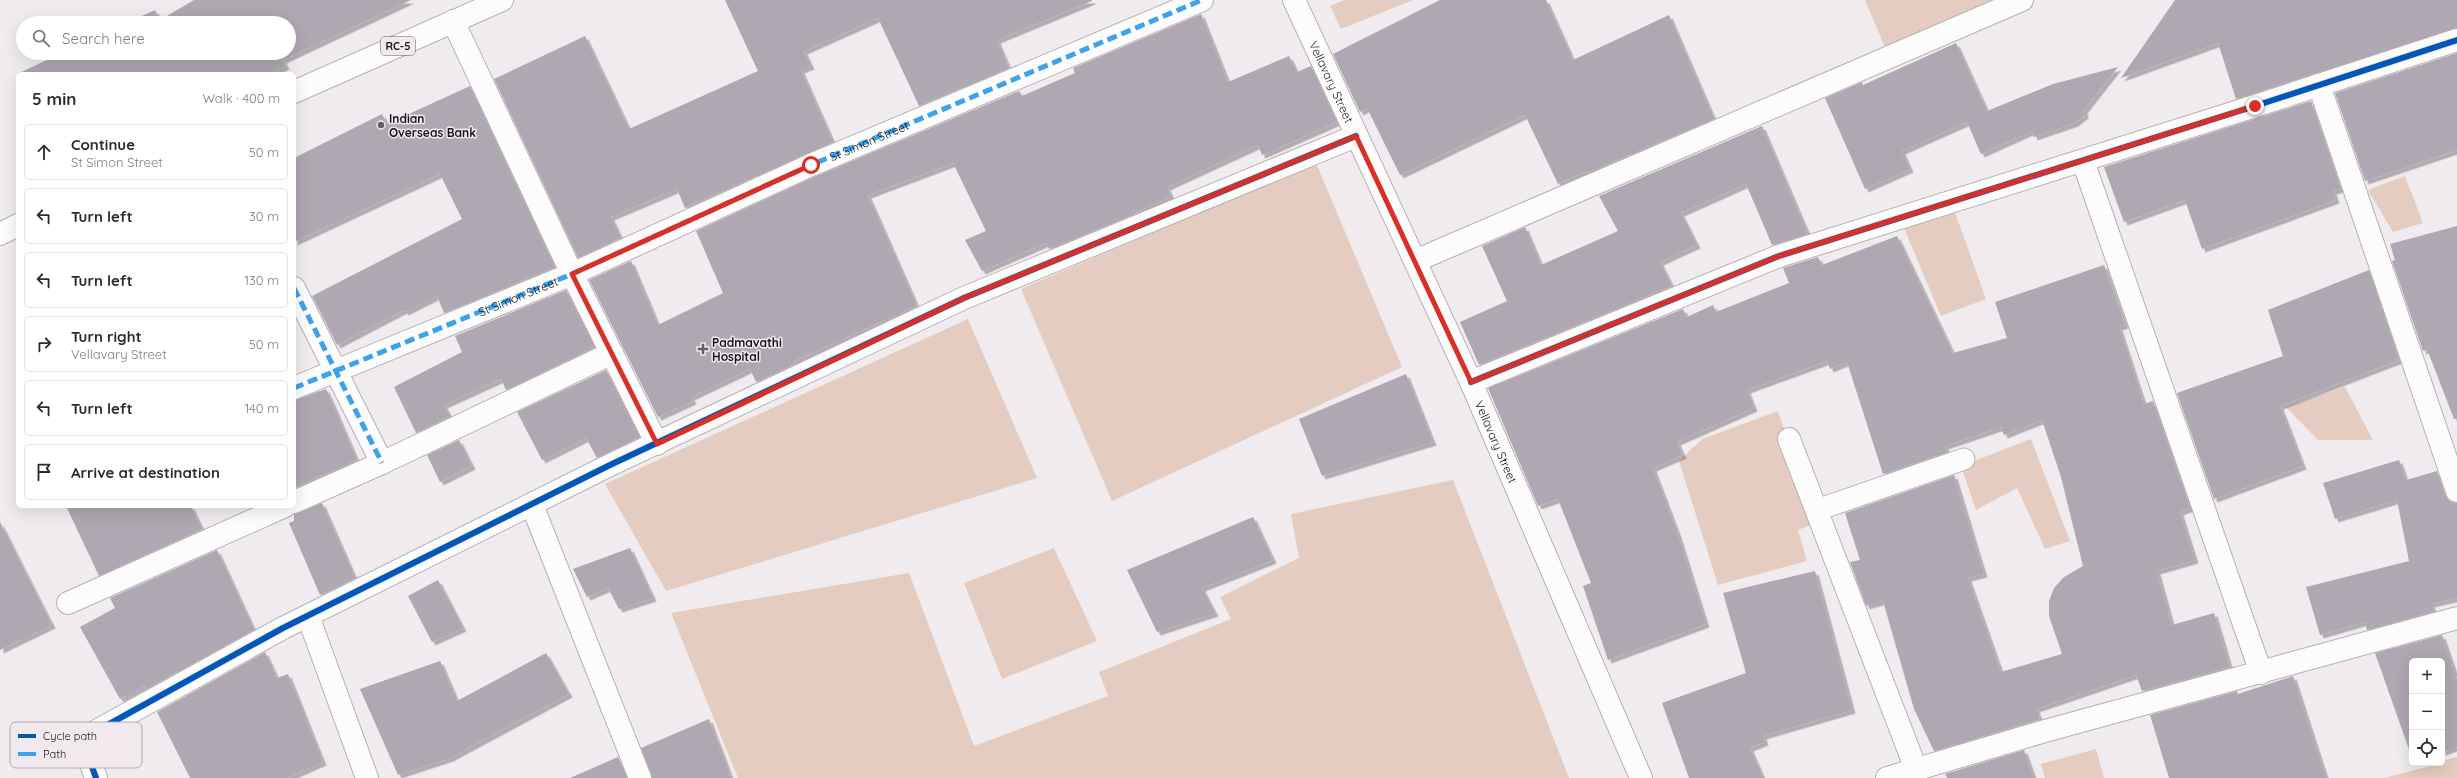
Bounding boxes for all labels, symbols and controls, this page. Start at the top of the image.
search box [16,16,296,60]
icon: search [30,27,52,49]
text: Search here [62,29,145,48]
road number: RC-5 [381,37,415,55]
street label: Vellavary Street [1306,38,1357,125]
text: 5 min [32,88,76,109]
text: Walk · 400 m [202,90,280,106]
route end [2246,97,2264,115]
place label: Indian Overseas Bank [389,111,476,140]
street label: St Simon Street [827,117,911,164]
marker: Indian Overseas Bank [376,120,386,130]
text: Continue [71,135,135,154]
icon: ahead [33,141,55,163]
text: 50 m [249,144,279,160]
text: St Simon Street [71,154,163,170]
route start [802,156,820,174]
icon: left [33,205,55,227]
text: Turn left [71,207,133,226]
text: 30 m [249,208,279,224]
icon: left [33,269,55,291]
text: Turn left [71,271,133,290]
text: 130 m [244,272,279,288]
street label: St Simon Street [476,273,560,319]
text: Turn right [71,327,142,346]
icon: right [33,333,55,355]
place label: Padmavathi Hospital [712,335,782,364]
text: 50 m [249,336,279,352]
marker: Padmavathi Hospital [697,343,709,355]
text: Vellavary Street [71,346,167,362]
icon: left [33,397,55,419]
street label: Vellavary Street [1472,398,1521,485]
text: Turn left [71,399,133,418]
text: 140 m [244,400,279,416]
icon: arrive [33,461,55,483]
text: Arrive at destination [71,463,220,482]
map controls [2409,658,2445,766]
button: + [2409,658,2445,694]
button: − [2409,694,2445,730]
legend [10,722,142,768]
text: Cycle path [43,729,97,743]
button: locate [2409,730,2445,766]
text: Path [43,747,66,761]

